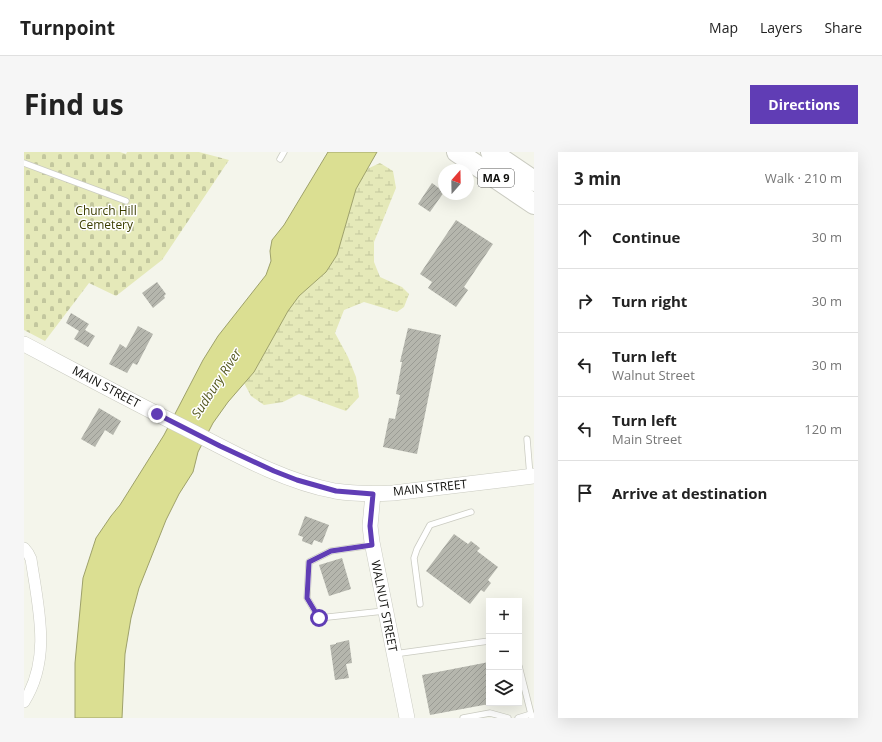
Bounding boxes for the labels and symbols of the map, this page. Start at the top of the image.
north arrow [438,164,474,200]
road number: MA 9 [478,169,514,187]
park label: Church Hill Cemetery [75,202,137,233]
water label: Sudbury River [187,344,246,421]
street label: MAIN STREET [69,362,143,412]
route end [148,405,166,423]
street label: MAIN STREET [392,475,468,500]
street label: WALNUT STREET [367,559,402,654]
route start [310,609,328,627]

